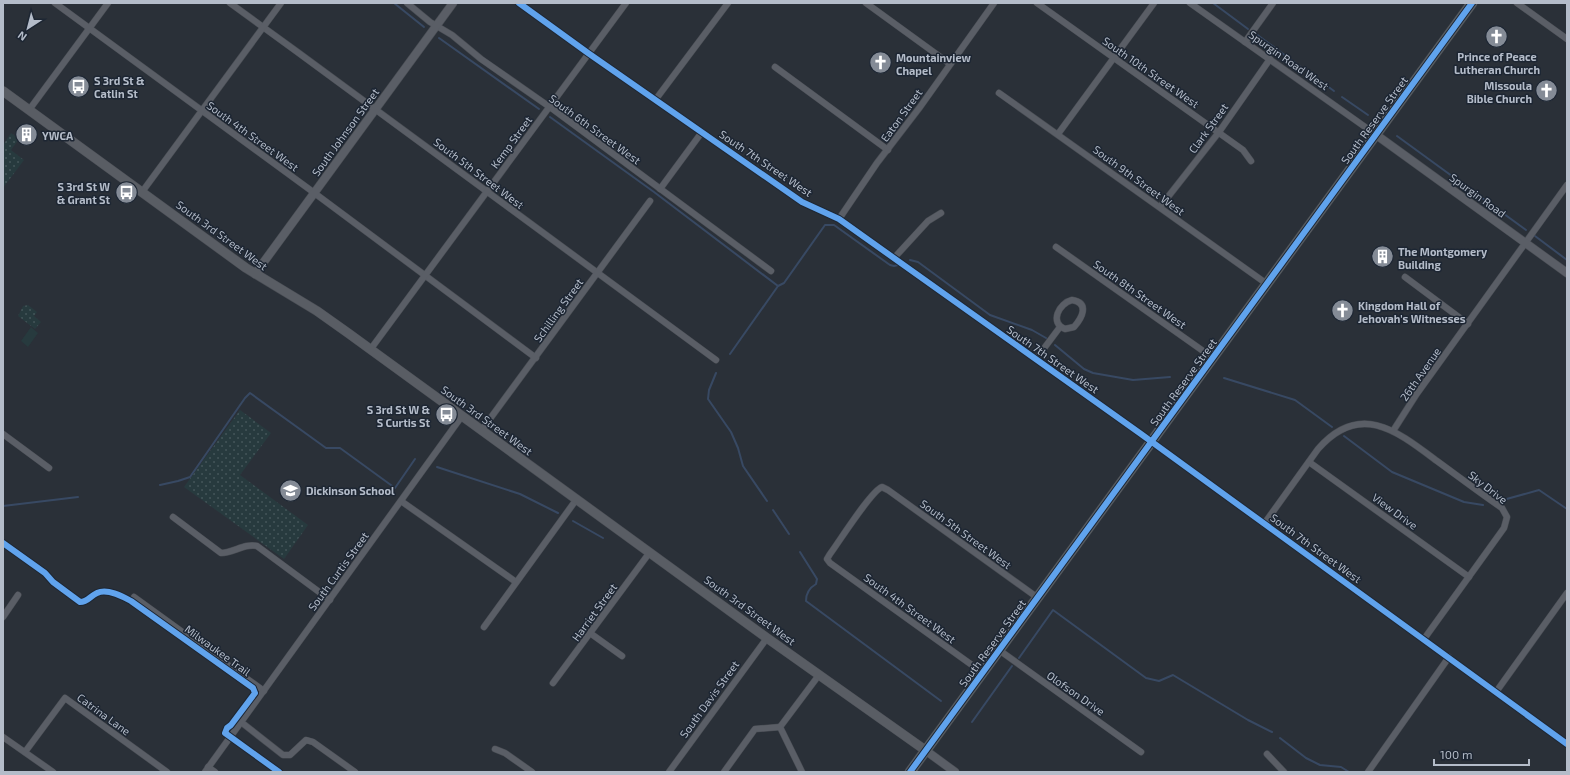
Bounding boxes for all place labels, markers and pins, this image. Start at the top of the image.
church icon: Prince of Peace Lutheran Church [1484,23,1510,49]
church icon: Mountainview Chapel [868,50,894,76]
place label: Prince of Peace Lutheran Church [1454,50,1540,76]
place label: Mountainview Chapel [896,51,972,77]
bus stop icon: S 3rd St & Catlin St [66,73,92,99]
place label: S 3rd St & Catlin St [94,74,145,100]
church icon: Missoula Bible Church [1534,78,1560,104]
place label: Missoula Bible Church [1467,79,1532,105]
building icon: YWCA [14,122,40,148]
place label: YWCA [42,129,74,142]
bus stop icon: S 3rd St W & Grant St [113,179,139,205]
place label: S 3rd St W & Grant St [57,180,110,206]
building icon: The Montgomery Building [1370,244,1396,270]
place label: The Montgomery Building [1398,245,1488,271]
church icon: Kingdom Hall of Jehovah's Witnesses [1329,298,1355,324]
place label: Kingdom Hall of Jehovah's Witnesses [1358,299,1466,325]
bus stop icon: S 3rd St W & S Curtis St [433,402,459,428]
place label: S 3rd St W & S Curtis St [367,403,431,429]
school or university icon: Dickinson School [278,477,304,503]
place label: Dickinson School [306,484,395,497]

